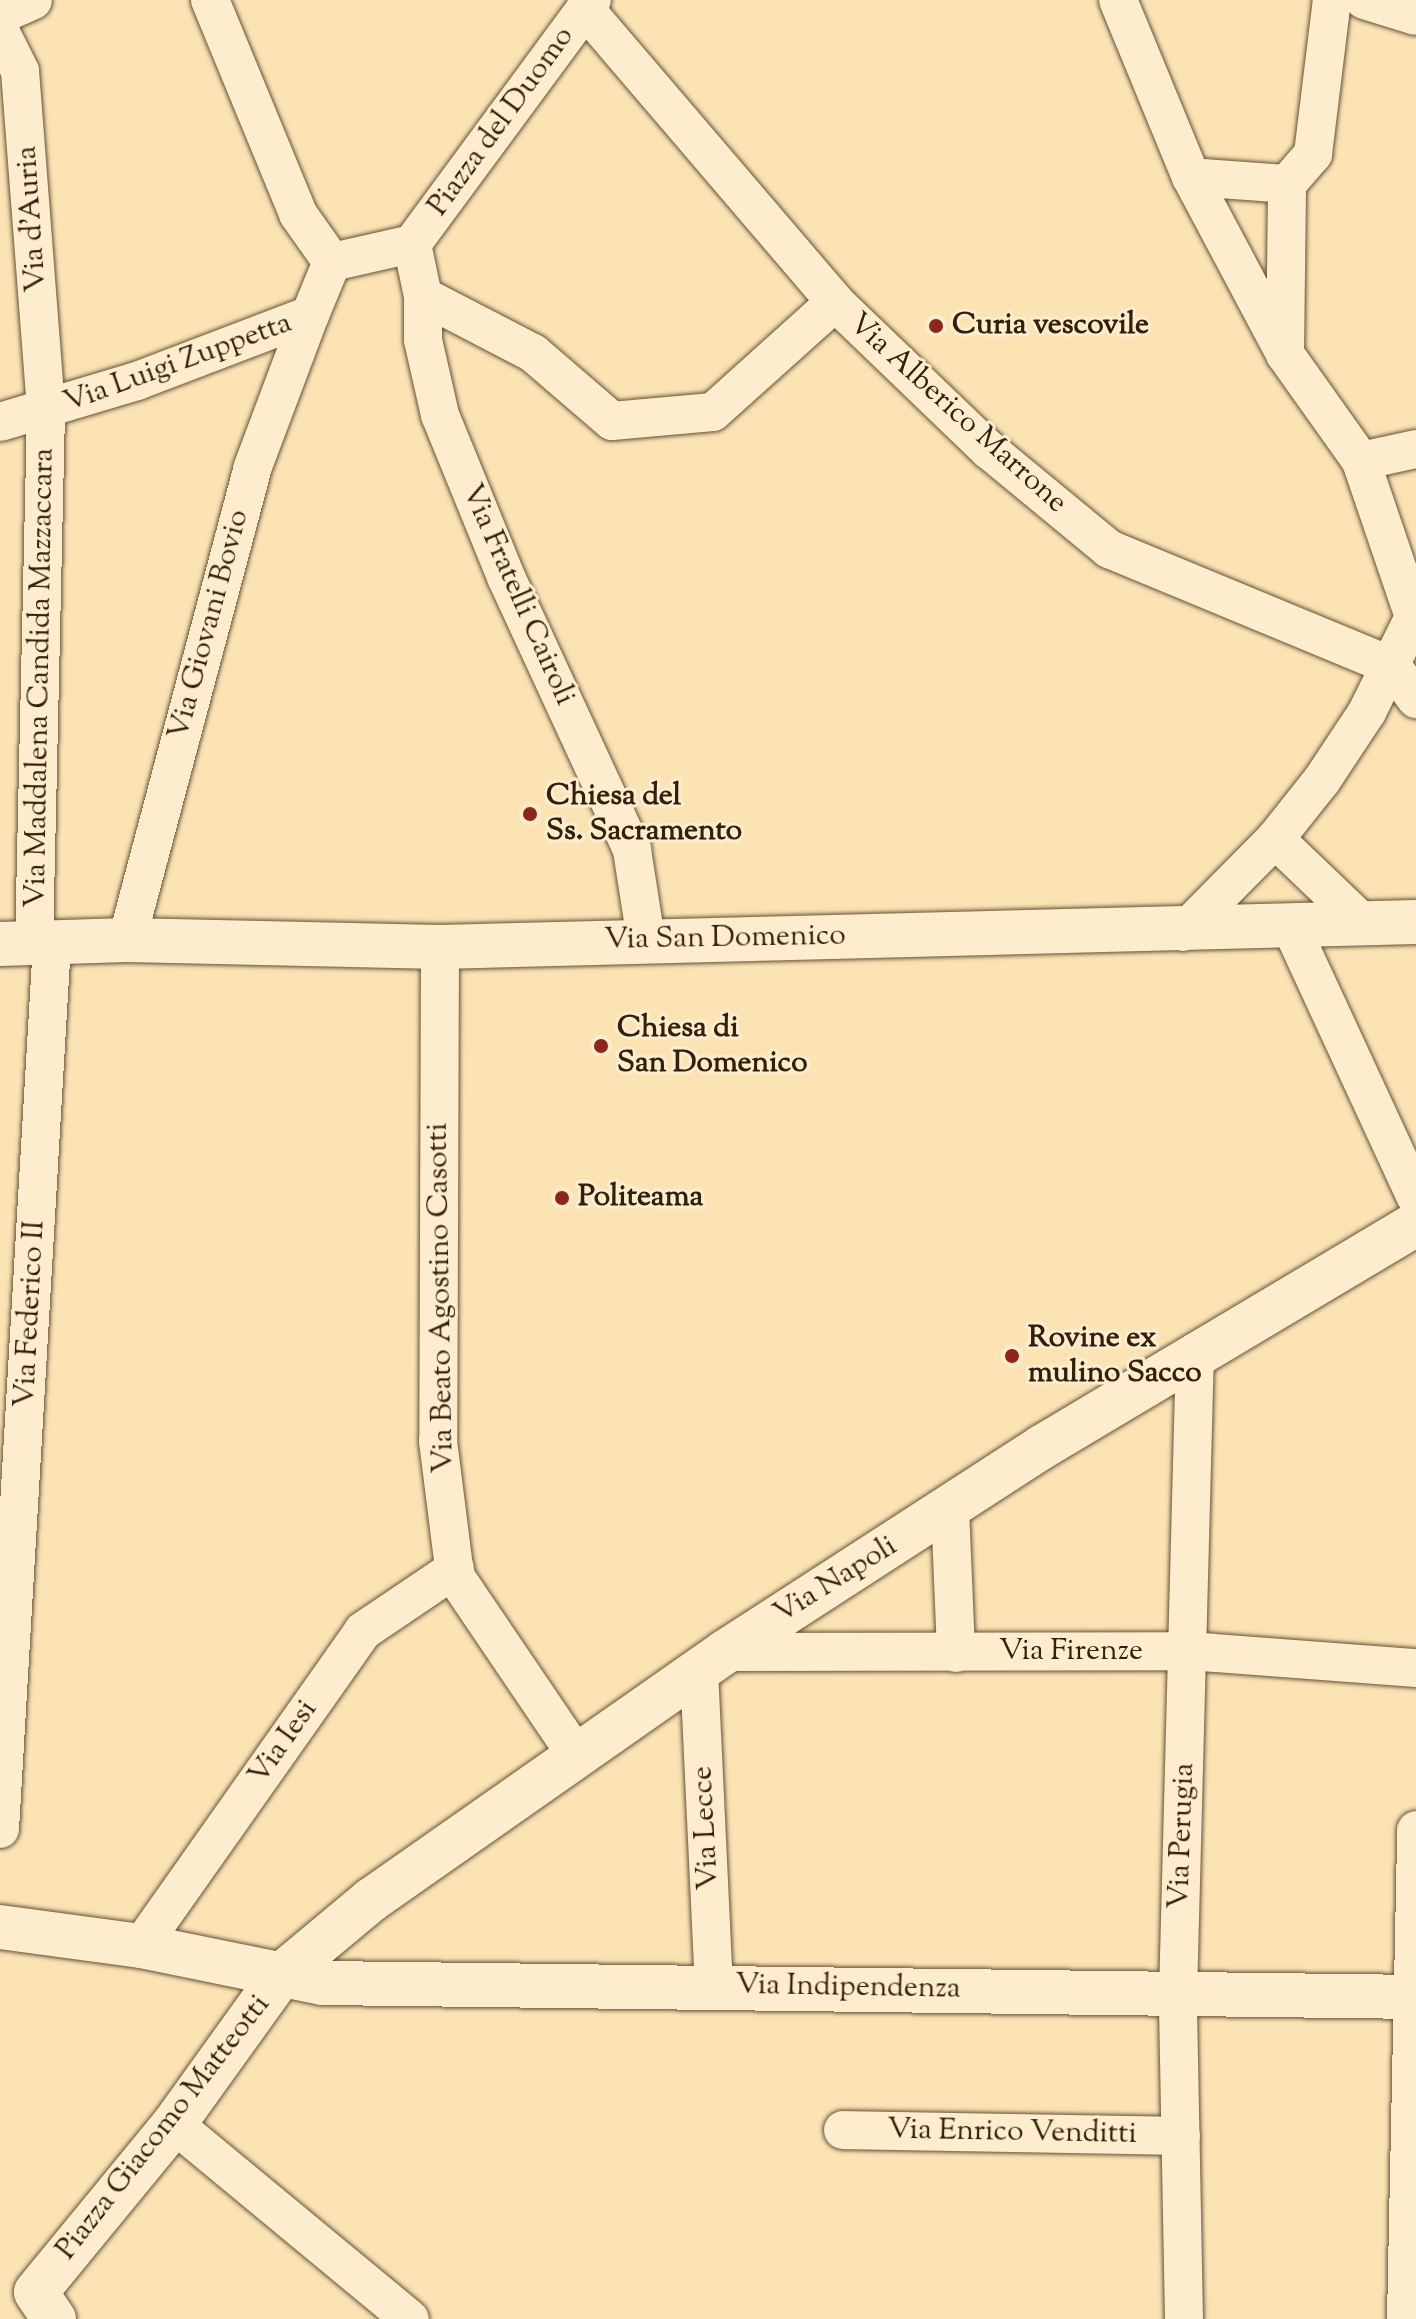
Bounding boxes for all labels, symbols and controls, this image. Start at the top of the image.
street label: Piazza del Duomo [421,20,583,224]
street label: Via d'Auria [10,145,56,293]
street label: Via Luigi Zuppetta [59,306,297,422]
street label: Via Alberico Marrone [840,306,1074,522]
place label: Curia vescovile [952,308,1149,344]
marker: Curia vescovile [927,317,945,335]
street label: Via Maddalena Candida Mazzaccara [19,448,63,908]
street label: Via Fratelli Cairoli [452,479,582,711]
street label: Via Giovani Bovio [162,506,258,744]
place label: Chiesa del Ss. Sacramento [546,779,742,850]
marker: Chiesa del Ss. Sacramento [521,805,539,823]
street label: Via San Domenico [604,919,846,959]
place label: Chiesa di San Domenico [617,1011,808,1082]
marker: Chiesa di San Domenico [592,1037,610,1055]
street label: Via Beato Agostino Casotti [421,1122,463,1474]
place label: Politeama [578,1180,703,1216]
marker: Politeama [553,1189,571,1207]
street label: Via Federico II [8,1219,54,1409]
place label: Rovine ex mulino Sacco [1028,1321,1202,1392]
marker: Rovine ex mulino Sacco [1003,1347,1021,1365]
street label: Via Napoli [768,1529,904,1633]
street label: Via Firenze [999,1634,1143,1670]
street label: Via Iesi [242,1694,326,1792]
street label: Via Perugia [1162,1762,1204,1910]
street label: Via Lecce [686,1765,728,1891]
street label: Via Indipendenza [735,1968,961,2008]
street label: Piazza Giacomo Matteotti [49,1988,279,2268]
street label: Via Enrico Venditti [887,2113,1137,2153]

